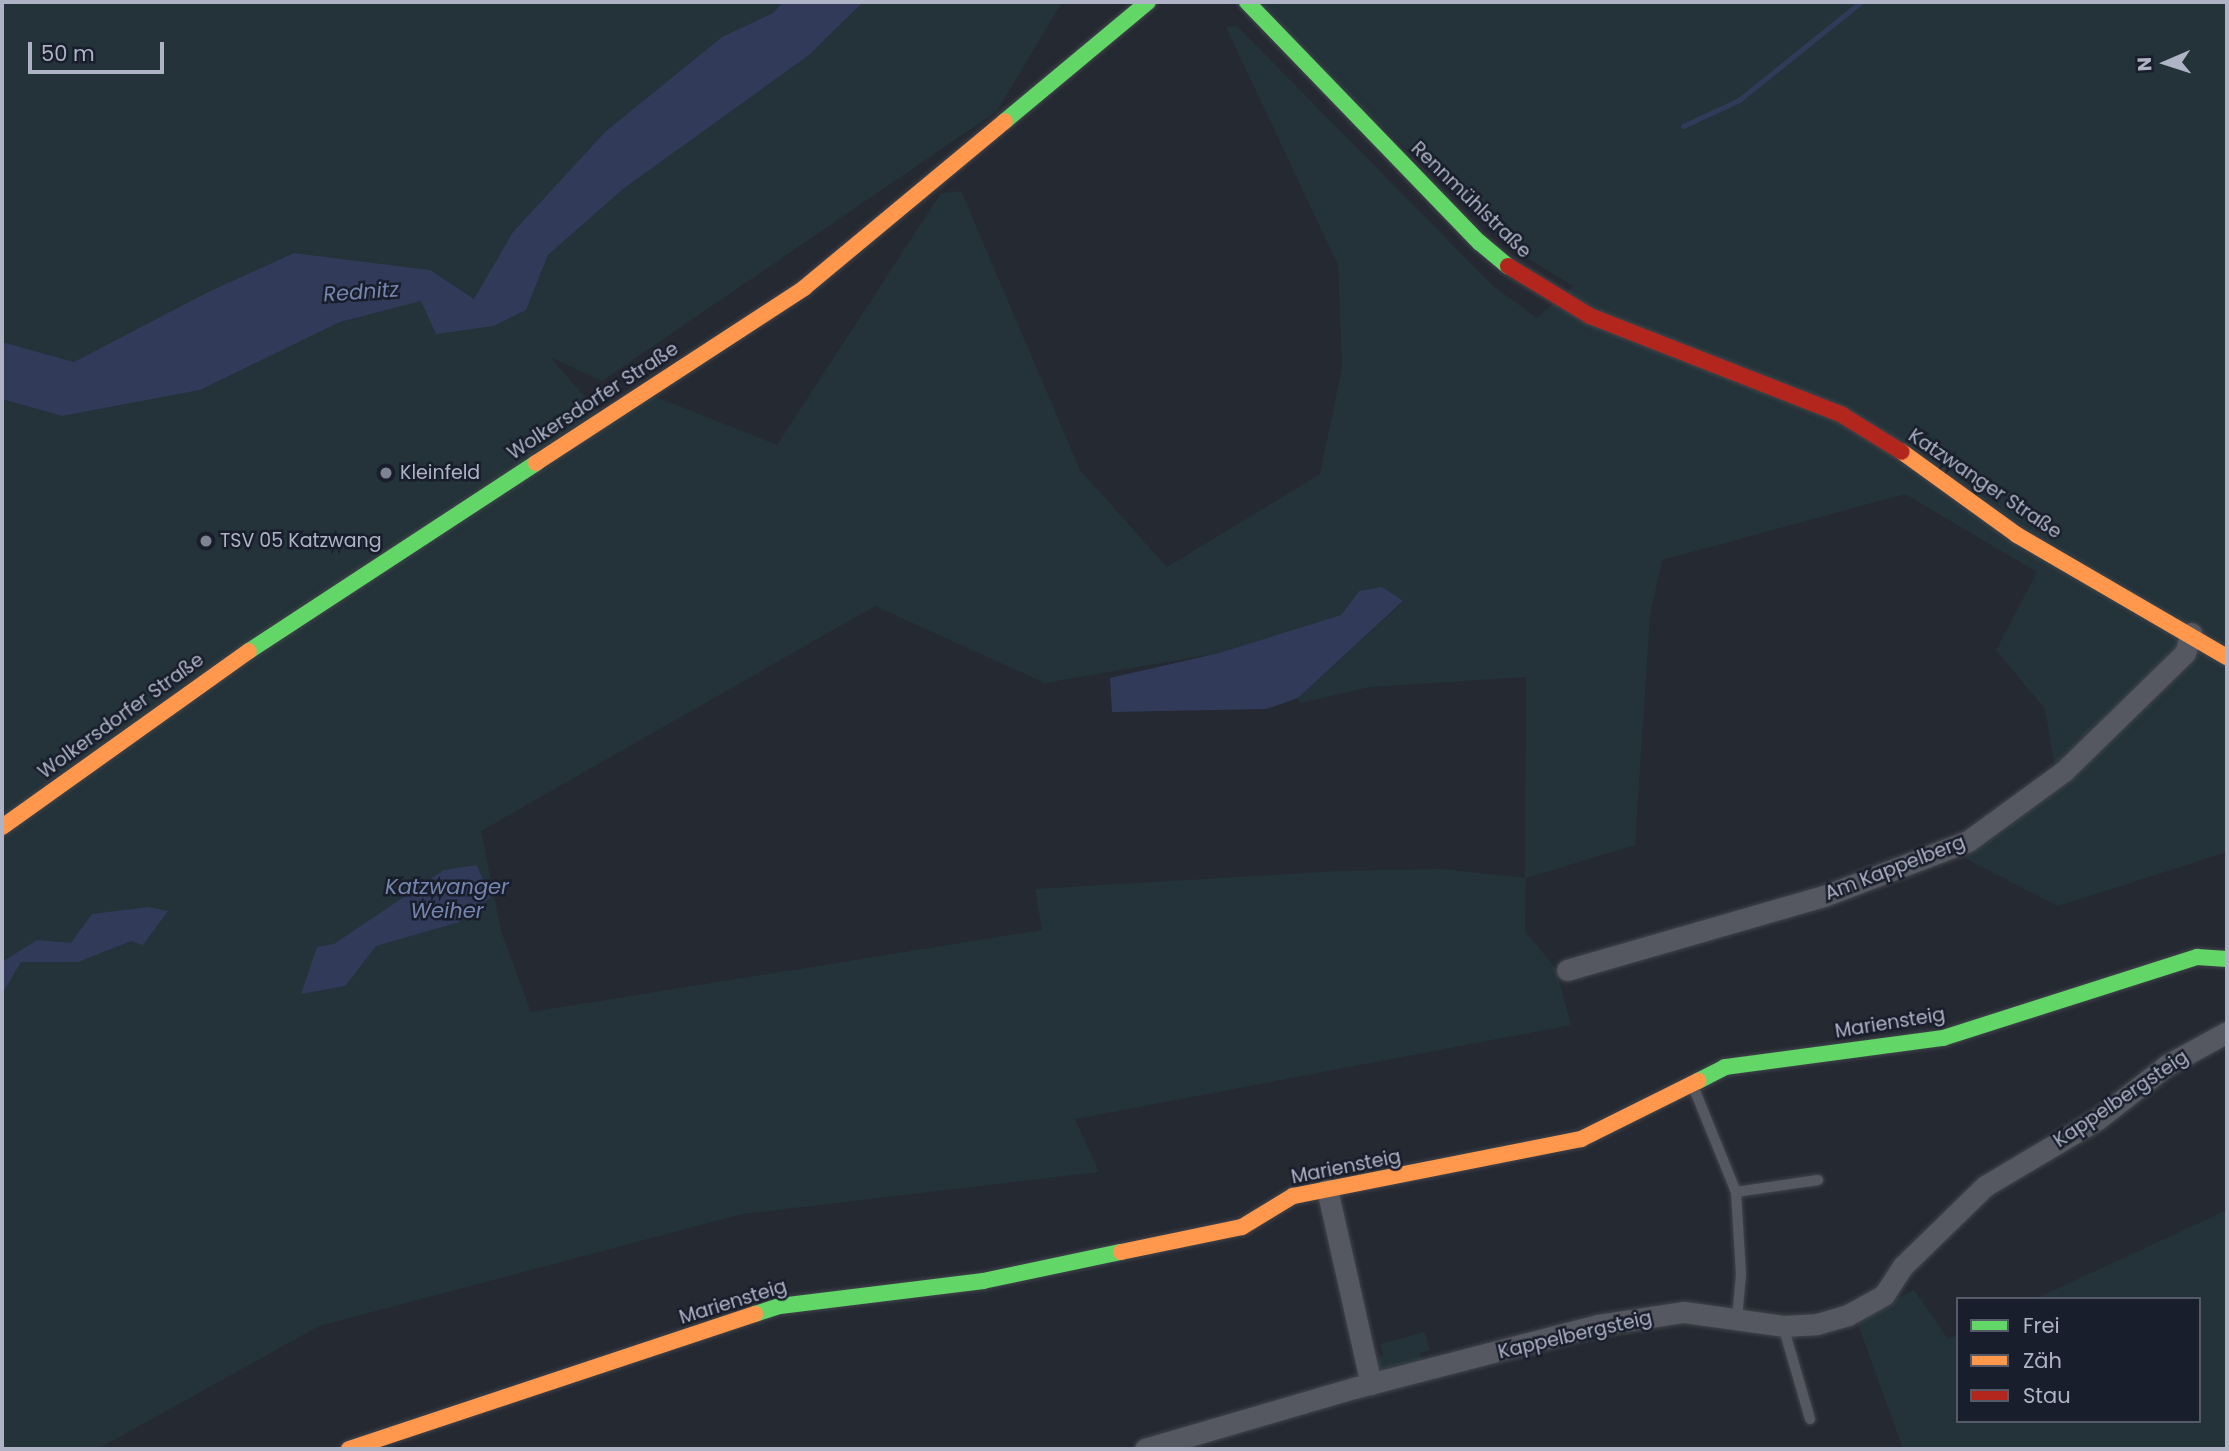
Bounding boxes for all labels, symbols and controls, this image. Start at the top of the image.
scale bar [32,28,168,72]
north arrow [2131,28,2201,98]
text: 50 m [41,39,95,68]
text: N [2131,56,2158,72]
street label: Rennmühlstraße [1406,137,1536,263]
water label: Rednitz [322,277,400,307]
street label: Wolkersdorfer Straße [503,337,683,465]
street label: Katzwanger Straße [1904,424,2066,544]
place label: Kleinfeld [400,462,480,484]
marker: Kleinfeld [378,465,394,481]
place label: TSV 05 Katzwang [220,530,381,552]
marker: TSV 05 Katzwang [198,533,214,549]
street label: Wolkersdorfer Straße [34,648,208,784]
street label: Am Kappelberg [1822,831,1968,905]
water label: Katzwanger Weiher [385,874,509,924]
street label: Mariensteig [1833,1003,1947,1043]
street label: Kappelbergsteig [2050,1046,2192,1152]
street label: Mariensteig [1289,1145,1403,1189]
street label: Mariensteig [677,1275,789,1329]
legend [1956,1297,2201,1423]
street label: Kappelbergsteig [1496,1306,1654,1364]
text: Frei [2023,1311,2060,1340]
text: Zäh [2023,1346,2062,1375]
text: Stau [2023,1381,2071,1410]

